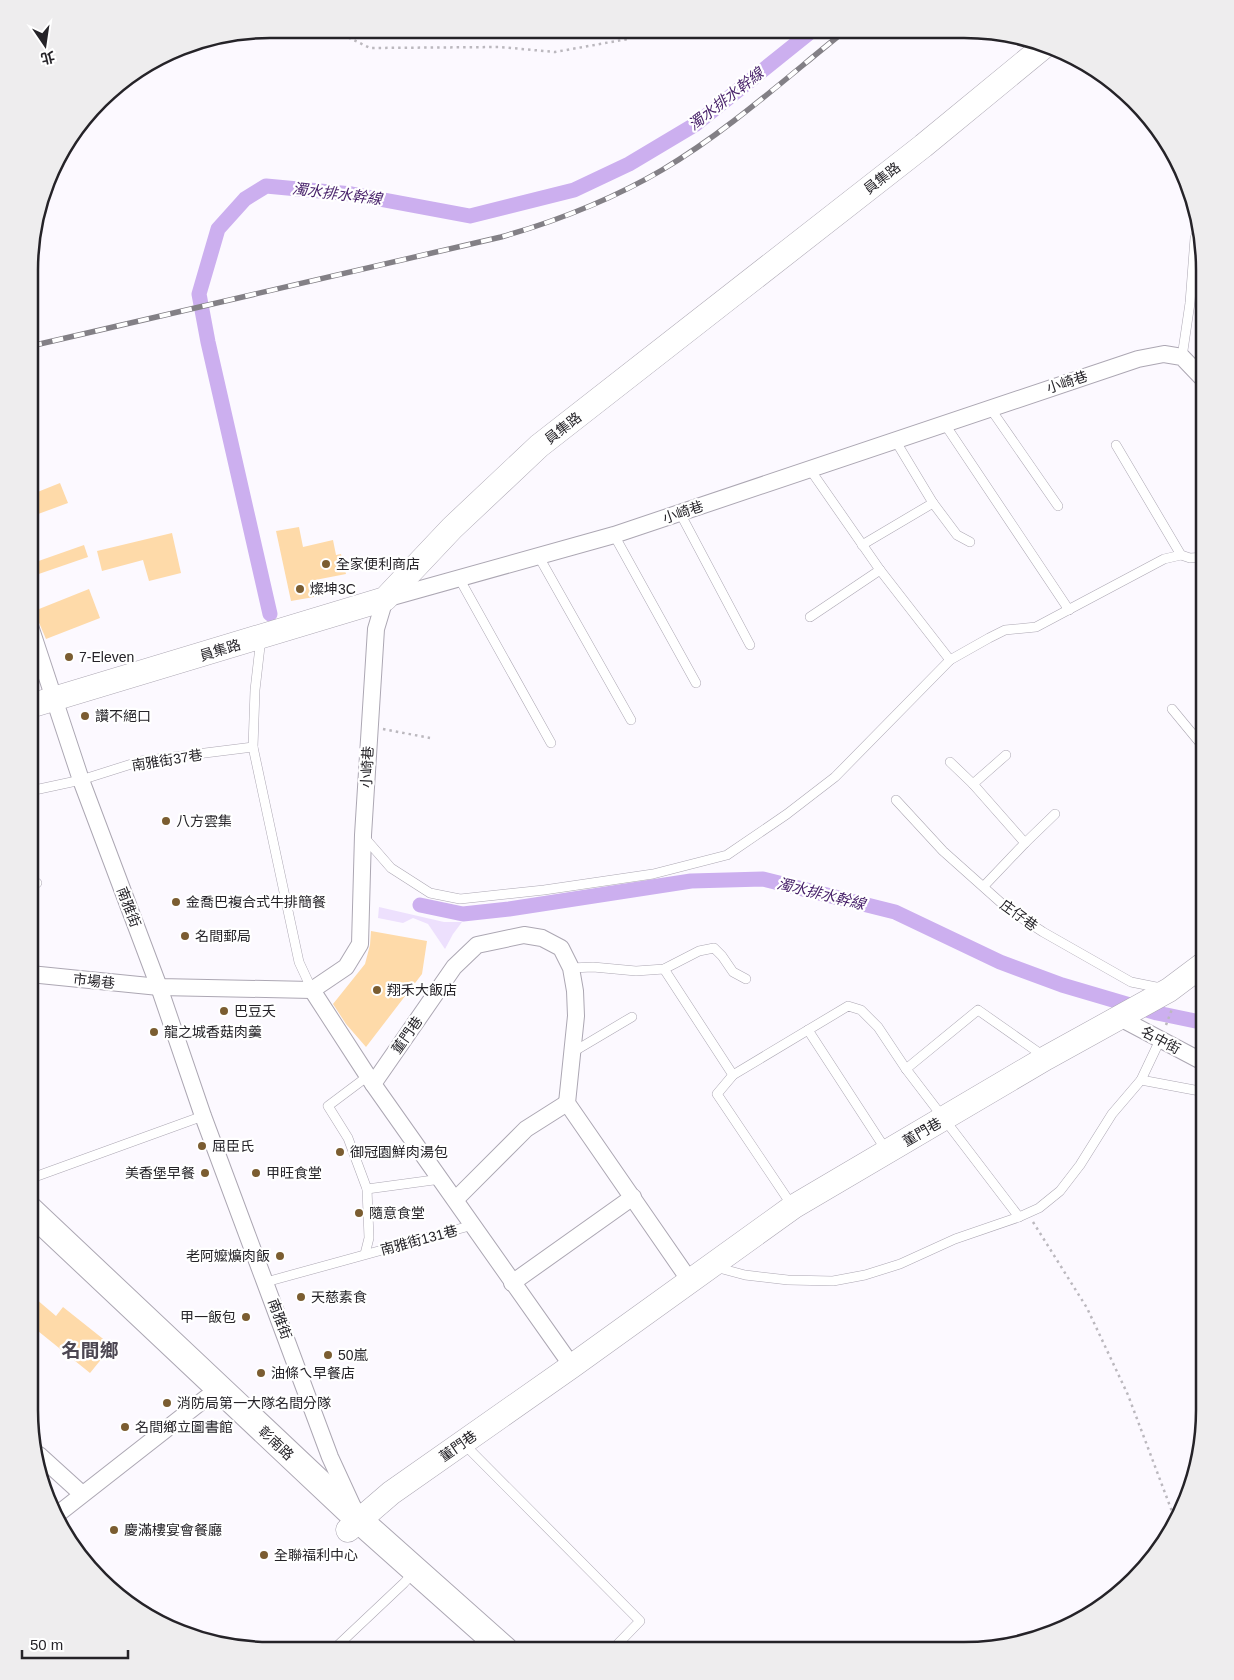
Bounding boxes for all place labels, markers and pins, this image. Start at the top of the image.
place label: 全家便利商店 [336,556,420,572]
marker: 全家便利商店 [320,558,332,570]
place label: 燦坤3C [310,581,356,597]
marker: 燦坤3C [294,583,306,595]
place label: 7-Eleven [79,649,134,665]
marker: 7-Eleven [63,651,75,663]
place label: 讚不絕口 [95,708,151,724]
marker: 讚不絕口 [79,710,91,722]
place label: 八方雲集 [176,813,232,829]
marker: 八方雲集 [160,815,172,827]
place label: 金喬巴複合式牛排簡餐 [186,894,326,910]
marker: 金喬巴複合式牛排簡餐 [170,896,182,908]
place label: 名間郵局 [195,928,251,944]
marker: 名間郵局 [179,930,191,942]
place label: 翔禾大飯店 [387,982,457,998]
marker: 翔禾大飯店 [371,984,383,996]
place label: 巴豆夭 [234,1003,276,1019]
marker: 巴豆夭 [218,1005,230,1017]
place label: 龍之城香菇肉羹 [164,1024,262,1040]
marker: 龍之城香菇肉羹 [148,1026,160,1038]
place label: 屈臣氏 [212,1138,254,1154]
marker: 屈臣氏 [196,1140,208,1152]
place label: 御冠園鮮肉湯包 [350,1144,448,1160]
marker: 御冠園鮮肉湯包 [334,1146,346,1158]
place label: 美香堡早餐 [125,1165,195,1181]
place label: 甲旺食堂 [266,1165,322,1181]
marker: 美香堡早餐 [199,1167,211,1179]
marker: 甲旺食堂 [250,1167,262,1179]
place label: 隨意食堂 [369,1205,425,1221]
marker: 隨意食堂 [353,1207,365,1219]
place label: 老阿嬤爌肉飯 [186,1248,270,1264]
marker: 老阿嬤爌肉飯 [274,1250,286,1262]
place label: 天慈素食 [311,1289,367,1305]
marker: 天慈素食 [295,1291,307,1303]
place label: 甲一飯包 [180,1309,236,1325]
marker: 甲一飯包 [240,1311,252,1323]
place label: 50嵐 [338,1347,369,1363]
marker: 50嵐 [322,1349,334,1361]
place label: 油條ㄟ早餐店 [271,1365,355,1381]
marker: 油條ㄟ早餐店 [255,1367,267,1379]
place label: 消防局第一大隊名間分隊 [177,1395,331,1411]
marker: 消防局第一大隊名間分隊 [161,1397,173,1409]
place label: 名間鄉立圖書館 [135,1419,233,1435]
marker: 名間鄉立圖書館 [119,1421,131,1433]
place label: 慶滿樓宴會餐廳 [124,1522,222,1538]
marker: 慶滿樓宴會餐廳 [108,1524,120,1536]
place label: 全聯福利中心 [274,1547,358,1563]
marker: 全聯福利中心 [258,1549,270,1561]

